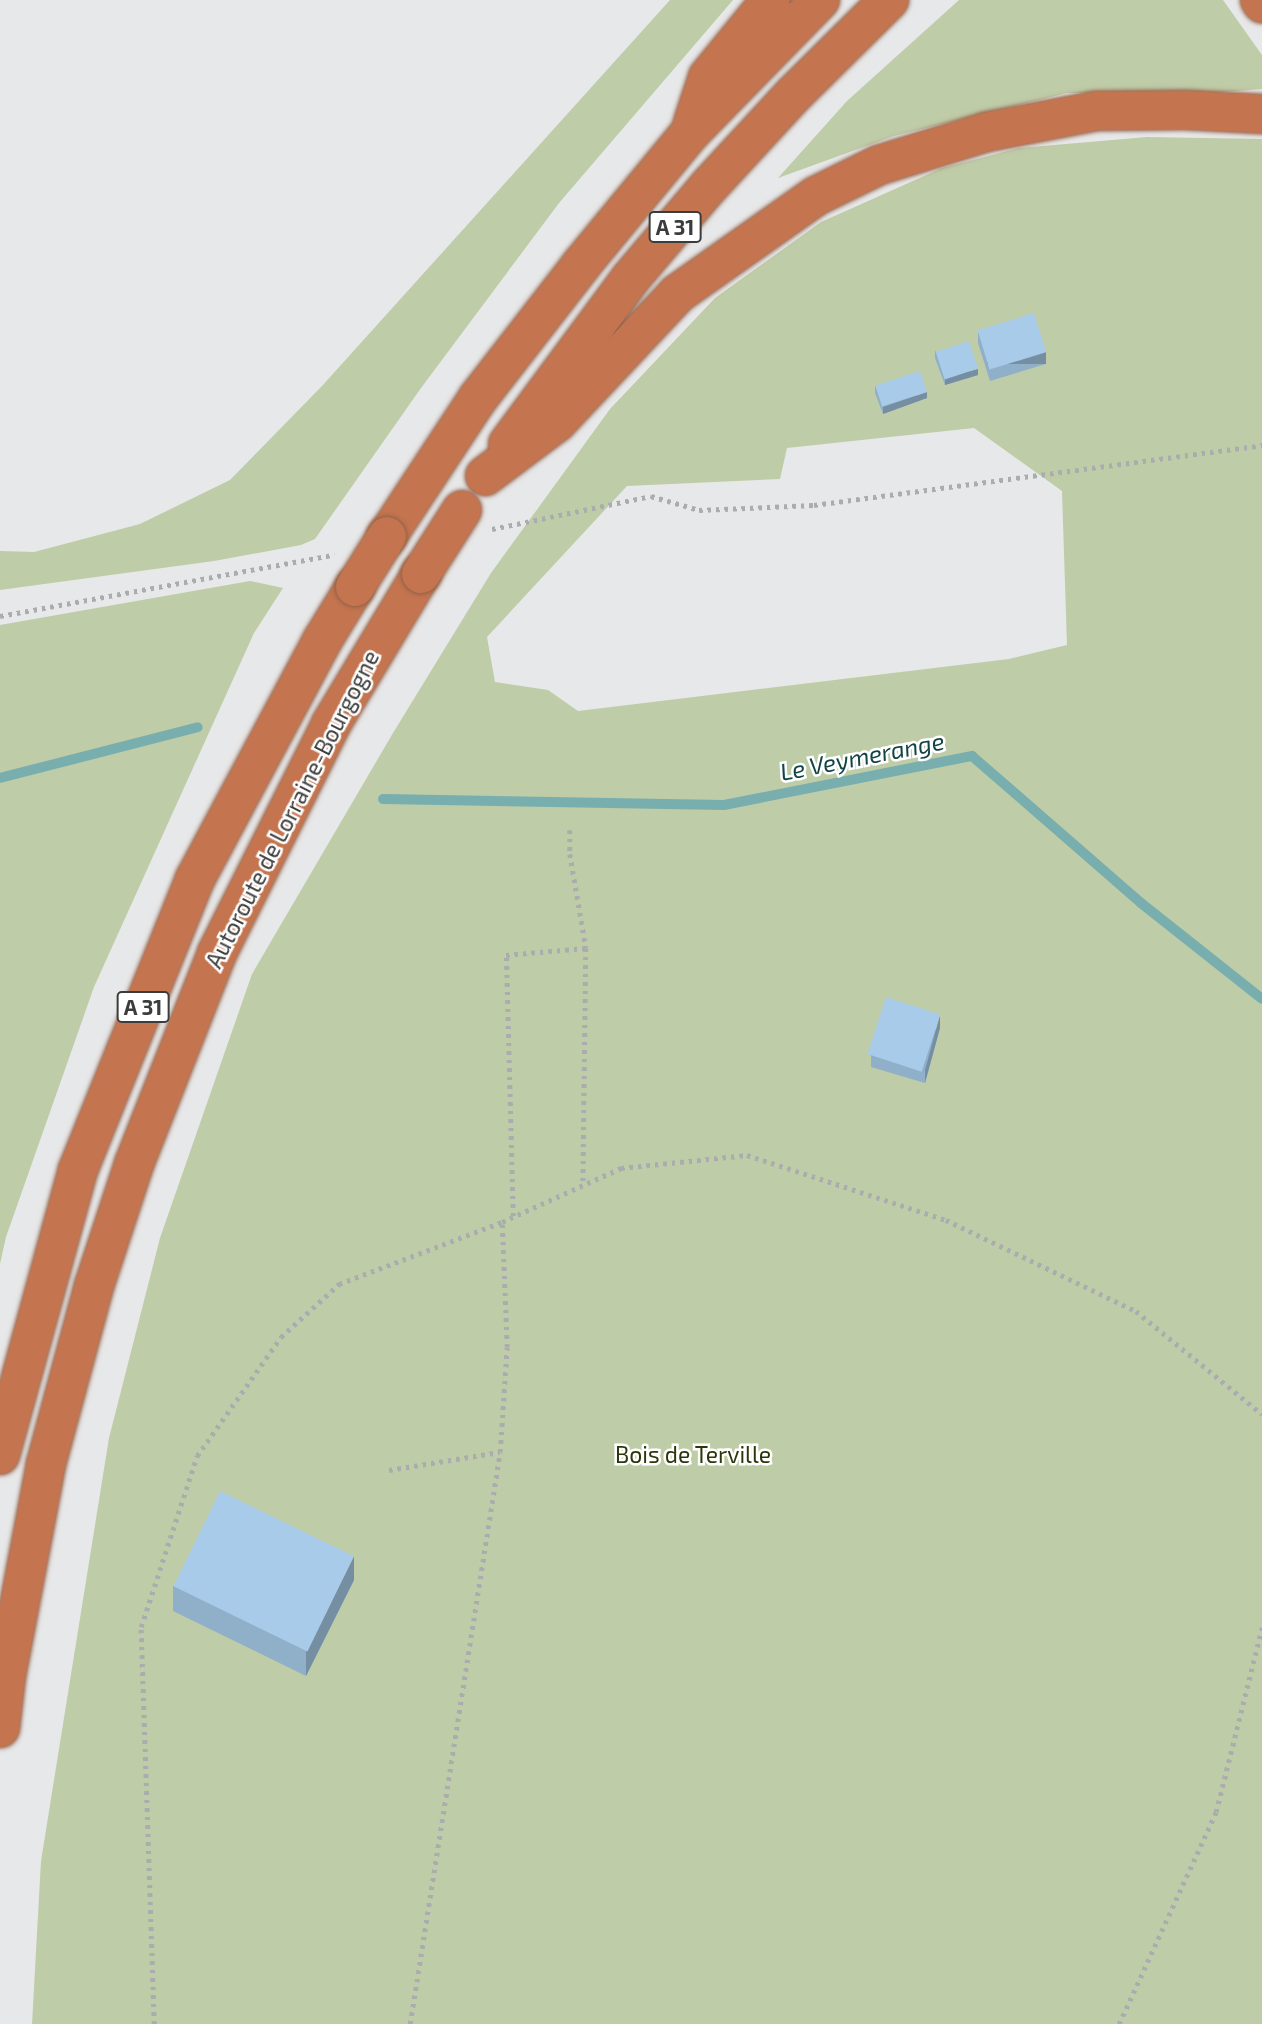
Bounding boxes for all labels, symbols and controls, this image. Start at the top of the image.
road number: A 31 [647,210,703,244]
street label: Autoroute de Lorraine-Bourgogne [200,646,384,972]
water label: Le Veymerange [777,726,947,786]
road number: A 31 [115,990,171,1024]
park label: Bois de Terville [615,1440,771,1468]

